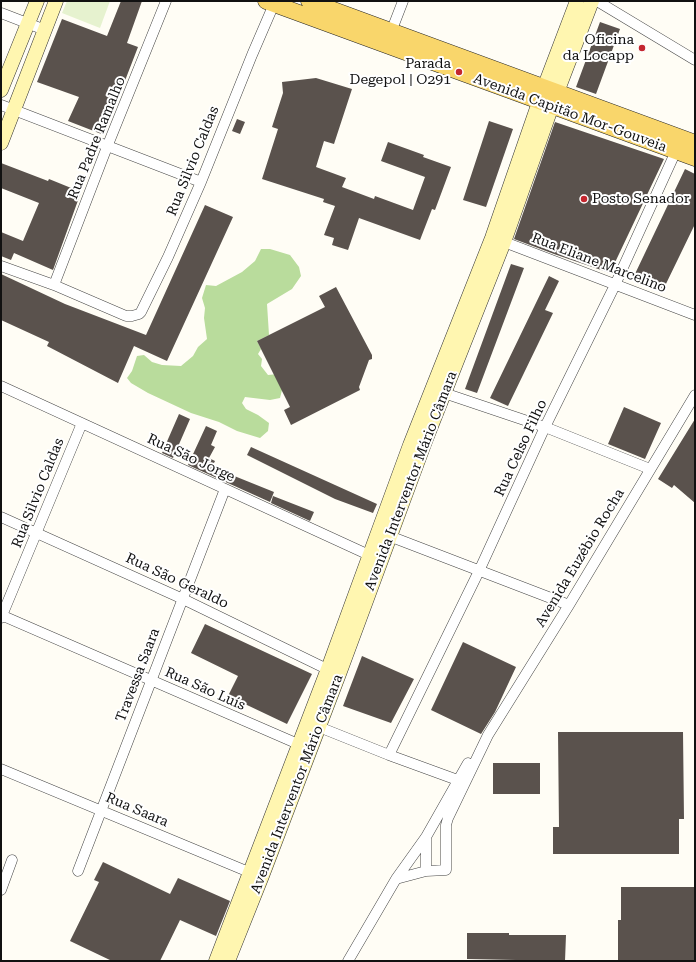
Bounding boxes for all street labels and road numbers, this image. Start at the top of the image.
street label: Avenida Capitão Mor-Gouveia [471,70,669,156]
street label: Rua Padre Ramalho [65,74,129,202]
street label: Rua Silvio Caldas [163,104,223,218]
street label: Rua Eliane Marcelino [529,230,669,296]
street label: Avenida Interventor Mário Câmara [361,369,461,593]
street label: Rua Celso Filho [491,397,551,499]
street label: Rua São Jorge [144,430,238,486]
street label: Rua Silvio Caldas [8,436,68,550]
street label: Avenida Euzébio Rocha [532,486,628,630]
street label: Rua São Geraldo [123,550,231,612]
street label: Travessa Saara [112,626,164,724]
street label: Rua São Luís [162,664,248,714]
street label: Avenida Interventor Mário Câmara [247,672,347,896]
street label: Rua Saara [103,789,171,831]

